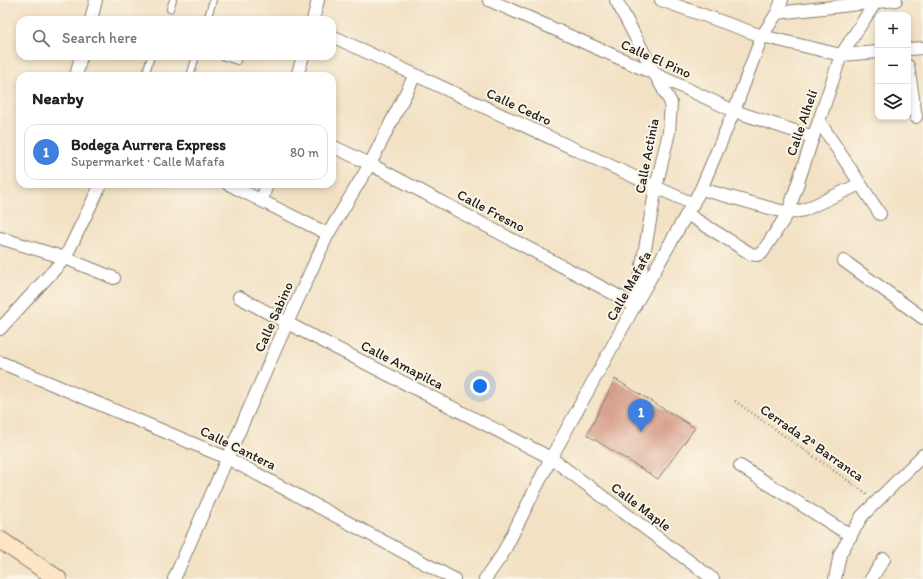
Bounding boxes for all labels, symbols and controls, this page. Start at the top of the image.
map controls [875,12,911,120]
button: + [875,12,911,48]
search box [16,16,336,60]
icon: search [30,27,52,49]
text: Search here [62,29,137,47]
street label: Calle El Pino [618,36,694,82]
button: − [875,48,911,84]
street label: Calle Cedro [484,84,554,130]
button: layers [875,84,911,120]
street label: Calle Alhelí [783,87,821,158]
text: Nearby [32,88,84,108]
street label: Calle Actinia [631,117,663,195]
text: Bodega Aurrera Express [71,136,226,154]
text: 1 [43,145,49,160]
text: 80 m [290,145,319,160]
text: Supermarket · Calle Mafafa [71,154,225,169]
street label: Calle Fresno [454,186,528,236]
street label: Calle Mafafa [603,248,655,324]
street label: Calle Sabino [251,279,297,355]
street label: Calle Amapilca [358,337,446,393]
your location [470,376,490,396]
pin: 1 [628,399,654,432]
street label: Cerrada 2ª Barranca [757,401,868,486]
street label: Calle Cantera [197,422,279,474]
street label: Calle Maple [608,479,675,535]

